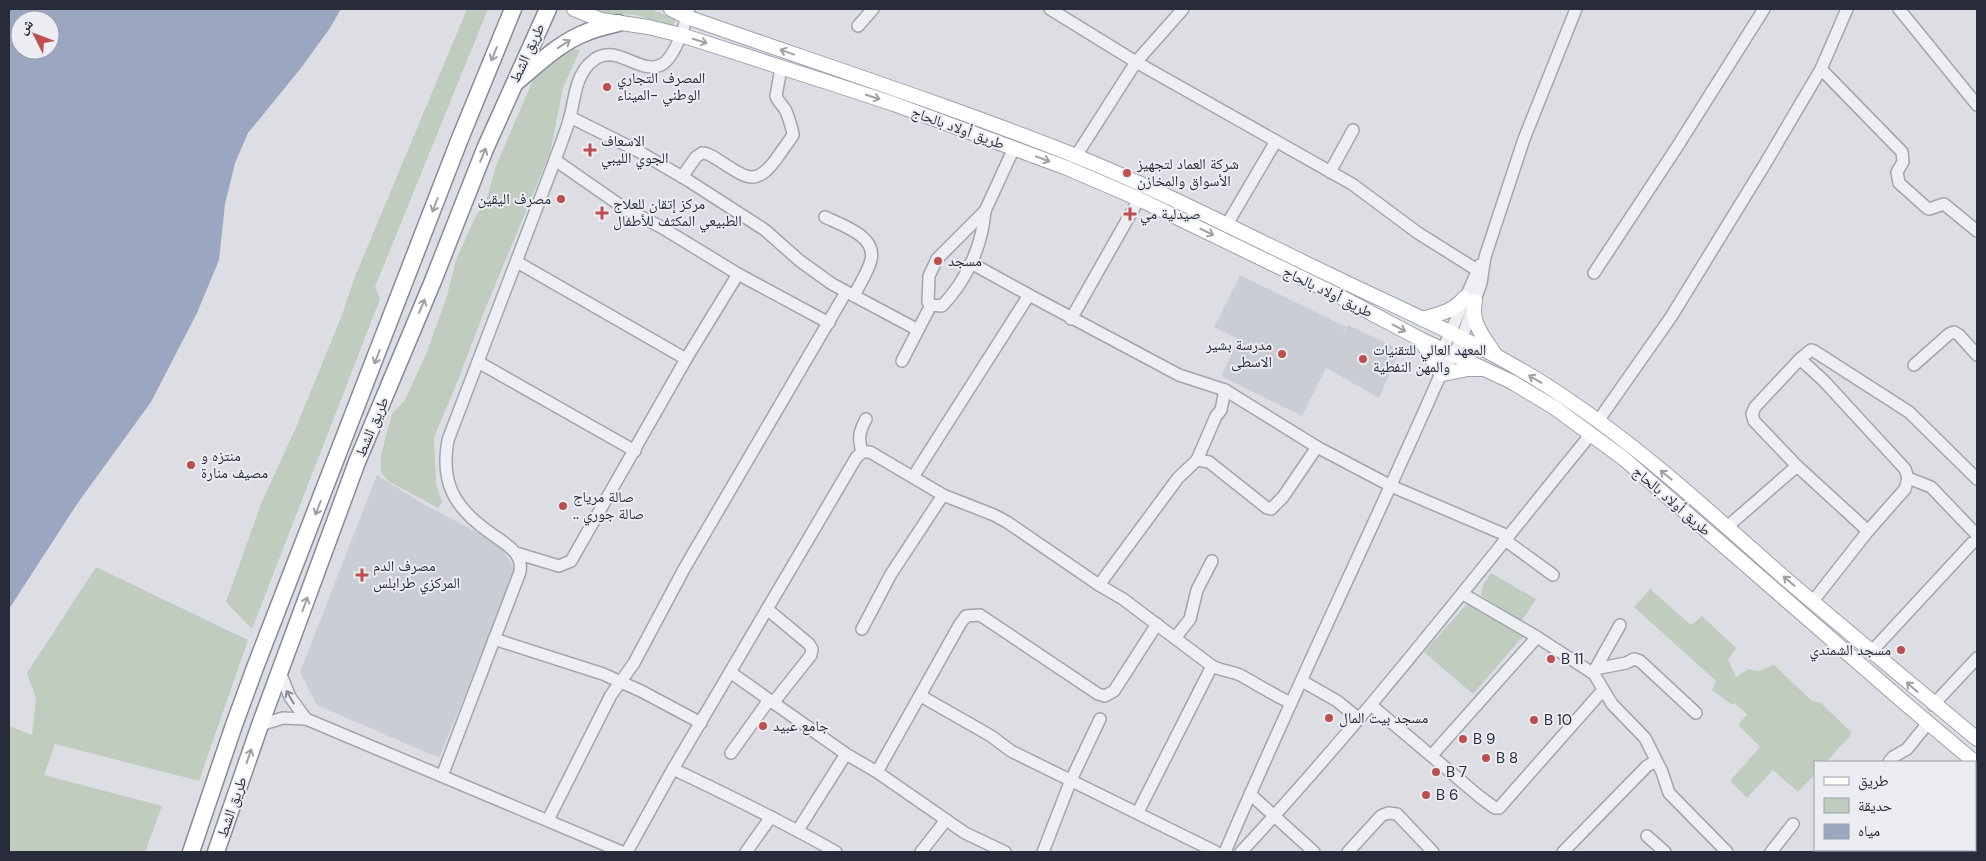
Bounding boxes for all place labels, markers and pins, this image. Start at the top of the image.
place label: المصرف التجاري الوطني -الميناء [617,68,705,107]
marker: المصرف التجاري الوطني -الميناء [601,81,613,93]
place label: الاسعاف الجوي الليبي [601,131,669,170]
marker: الاسعاف الجوي الليبي [583,143,597,157]
place label: شركة العماد لتجهيز الأسواق والمخازن [1136,154,1239,191]
marker: شركة العماد لتجهيز الأسواق والمخازن [1121,167,1133,179]
place label: مصرف اليقين [478,189,551,209]
marker: مصرف اليقين [555,193,567,205]
place label: مركز إتقان للعلاج الطبيعي المكثف للأطفال [613,194,742,233]
place label: صيدلية مي [1140,204,1201,226]
marker: مركز إتقان للعلاج الطبيعي المكثف للأطفال [595,206,609,220]
marker: صيدلية مي [1124,208,1136,220]
place label: مسجد [948,251,982,271]
marker: مسجد [932,255,944,267]
place label: مدرسة بشير الاسطى [1205,335,1272,372]
place label: المعهد العالي للتقنيات والمهن النفطية [1373,340,1486,377]
marker: مدرسة بشير الاسطى [1276,348,1288,360]
marker: المعهد العالي للتقنيات والمهن النفطية [1357,353,1369,365]
place label: منتزه و مصيف منارة [201,446,268,483]
marker: منتزه و مصيف منارة [185,459,197,471]
place label: صالة مرياج .. صالة جوري [573,487,644,526]
marker: صالة مرياج .. صالة جوري [557,500,569,512]
place label: مصرف الدم المركزي طرابلس [373,556,460,595]
marker: مصرف الدم المركزي طرابلس [355,568,369,582]
place label: مسجد الشمندي [1809,640,1891,662]
marker: مسجد الشمندي [1895,644,1907,656]
place label: B 11 [1561,649,1583,669]
marker: B 11 [1545,653,1557,665]
place label: مسجد بيت المال [1339,708,1428,728]
place label: B 10 [1544,710,1572,730]
marker: مسجد بيت المال [1323,712,1335,724]
marker: B 10 [1528,714,1540,726]
place label: جامع عبيد [773,716,829,736]
marker: جامع عبيد [757,720,769,732]
place label: B 9 [1473,729,1495,749]
marker: B 9 [1457,733,1469,745]
place label: B 8 [1496,748,1518,768]
marker: B 8 [1480,752,1492,764]
place label: B 7 [1446,762,1467,782]
marker: B 7 [1430,766,1442,778]
place label: B 6 [1436,785,1458,805]
marker: B 6 [1420,789,1432,801]

